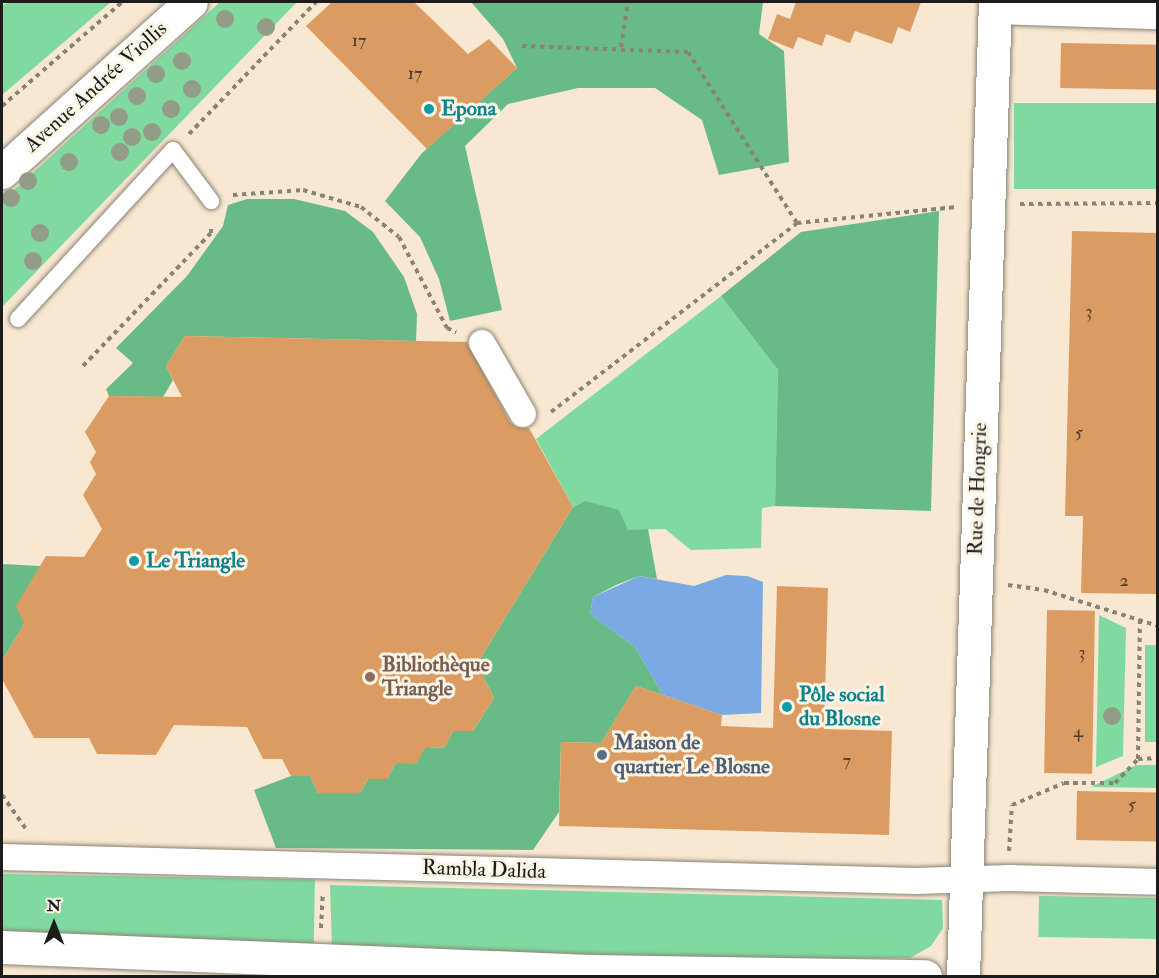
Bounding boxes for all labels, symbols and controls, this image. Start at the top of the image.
street label: Avenue Andrée Viollis [19,16,173,158]
house number: 17 [352,30,366,52]
house number: 17 [408,63,422,85]
place label: Epona [441,96,496,122]
marker: Epona [422,102,436,116]
house number: 3 [1086,301,1092,323]
street label: Rue de Hongrie [963,422,993,556]
house number: 5 [1075,422,1083,444]
place label: Le Triangle [146,548,245,574]
marker: Le Triangle [127,554,141,568]
house number: 2 [1119,570,1129,592]
house number: 3 [1079,642,1085,664]
place label: Bibliothèque Triangle [382,652,490,702]
marker: Bibliothèque Triangle [363,670,377,684]
place label: Pôle social du Blosne [799,682,885,732]
marker: Pôle social du Blosne [780,700,794,714]
house number: 4 [1073,721,1083,743]
place label: Maison de quartier Le Blosne [614,730,770,780]
marker: Maison de quartier Le Blosne [595,748,609,762]
house number: 7 [843,750,851,772]
house number: 5 [1128,794,1136,816]
street label: Rambla Dalida [422,855,546,885]
north arrow [24,894,84,954]
text: N [47,896,61,916]

